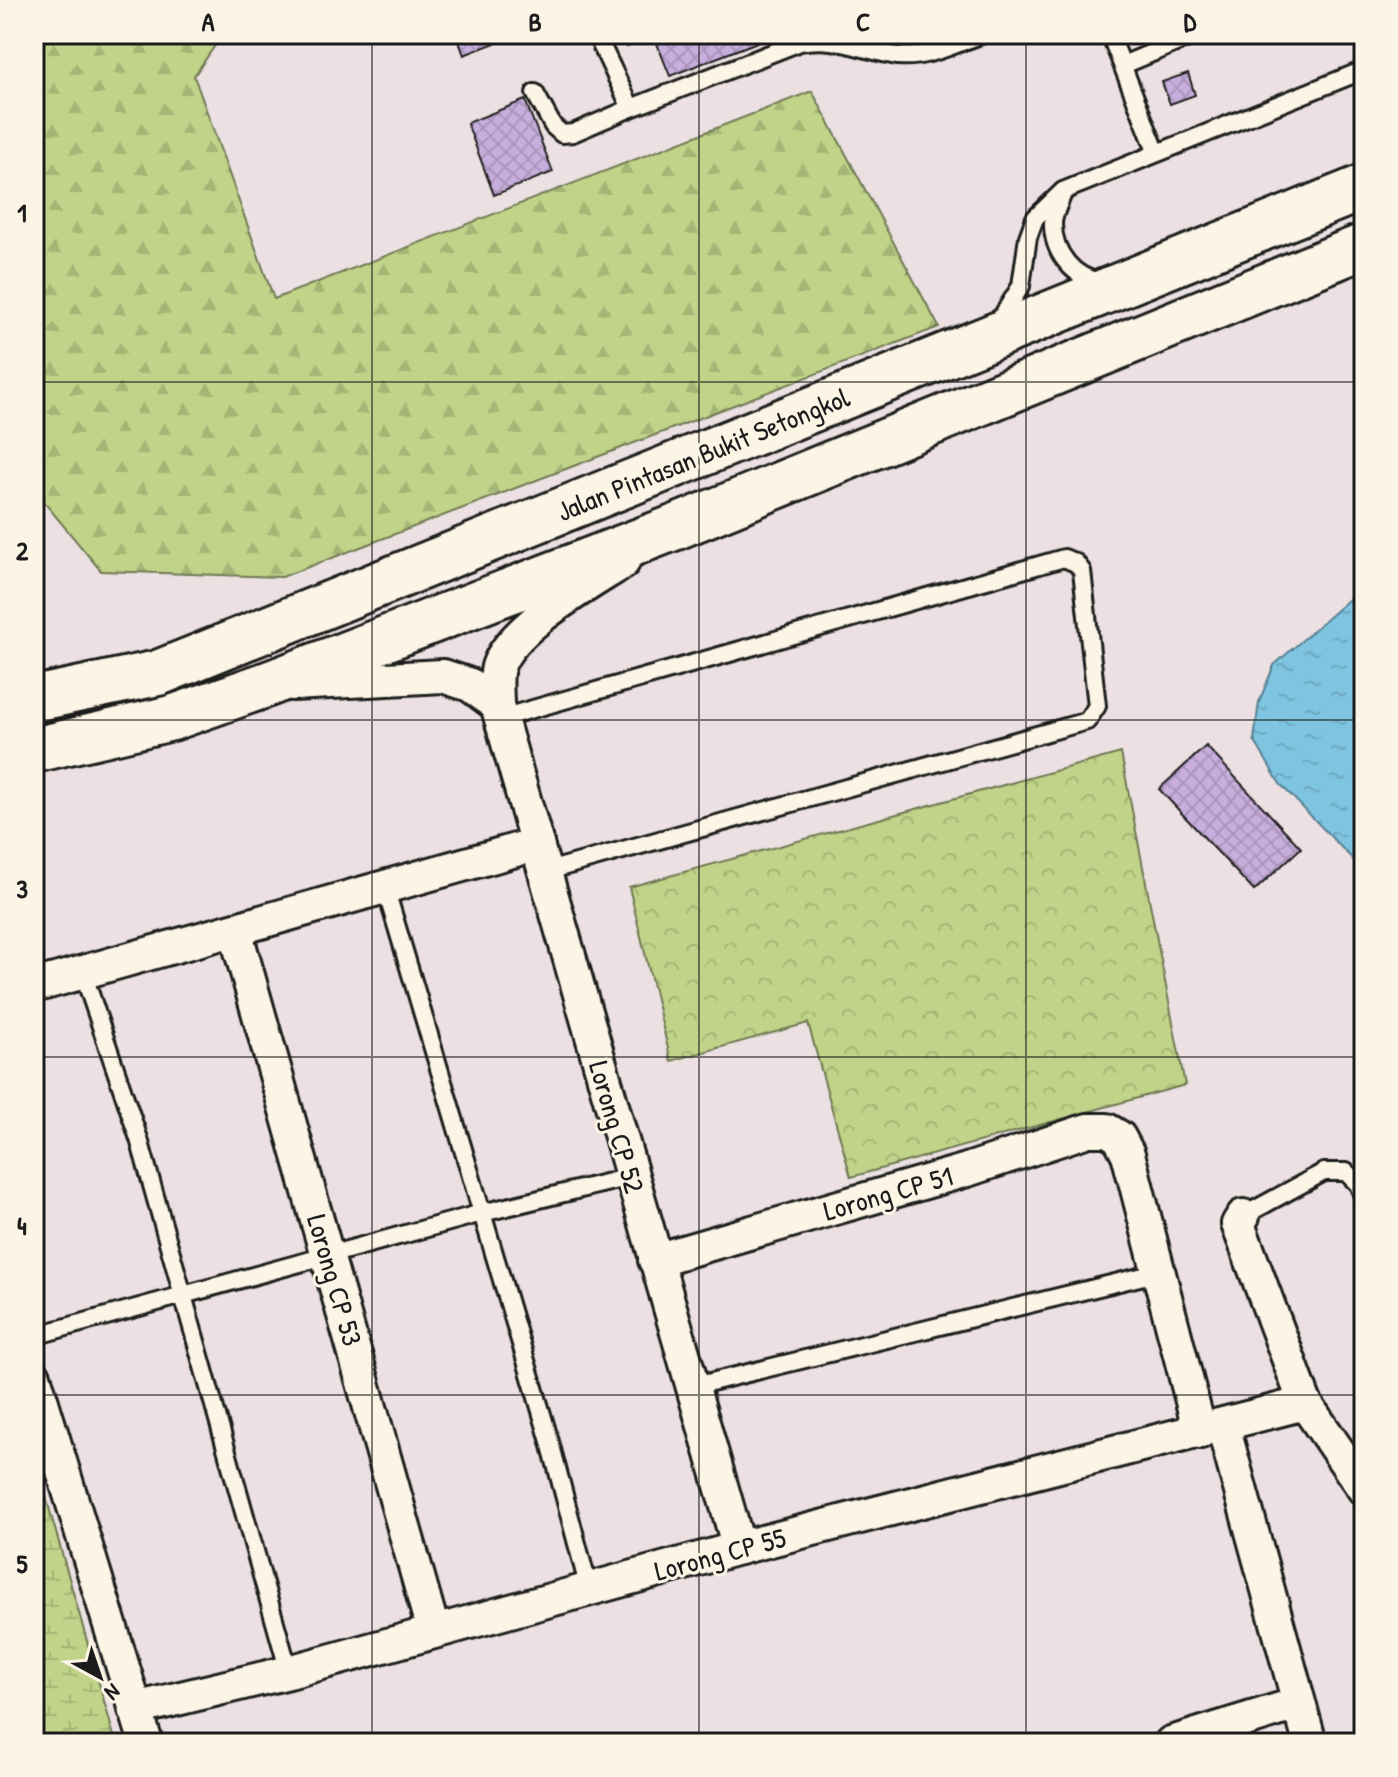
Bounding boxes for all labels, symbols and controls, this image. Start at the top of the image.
text: A [202,4,215,39]
text: B [528,4,542,39]
text: C [856,4,870,39]
text: D [1184,4,1197,39]
text: 1 [17,195,27,230]
street label: Jalan Pintasan Bukit Setongkol [551,378,855,530]
text: 2 [16,533,29,568]
text: 3 [16,871,28,906]
street label: Lorong CP 52 [580,1057,654,1197]
street label: Lorong CP 51 [819,1156,957,1230]
text: 4 [17,1208,27,1243]
street label: Lorong CP 53 [298,1210,372,1350]
street label: Lorong CP 55 [650,1518,790,1590]
text: 5 [17,1546,28,1581]
north arrow [60,1637,140,1717]
text: N [99,1677,127,1708]

